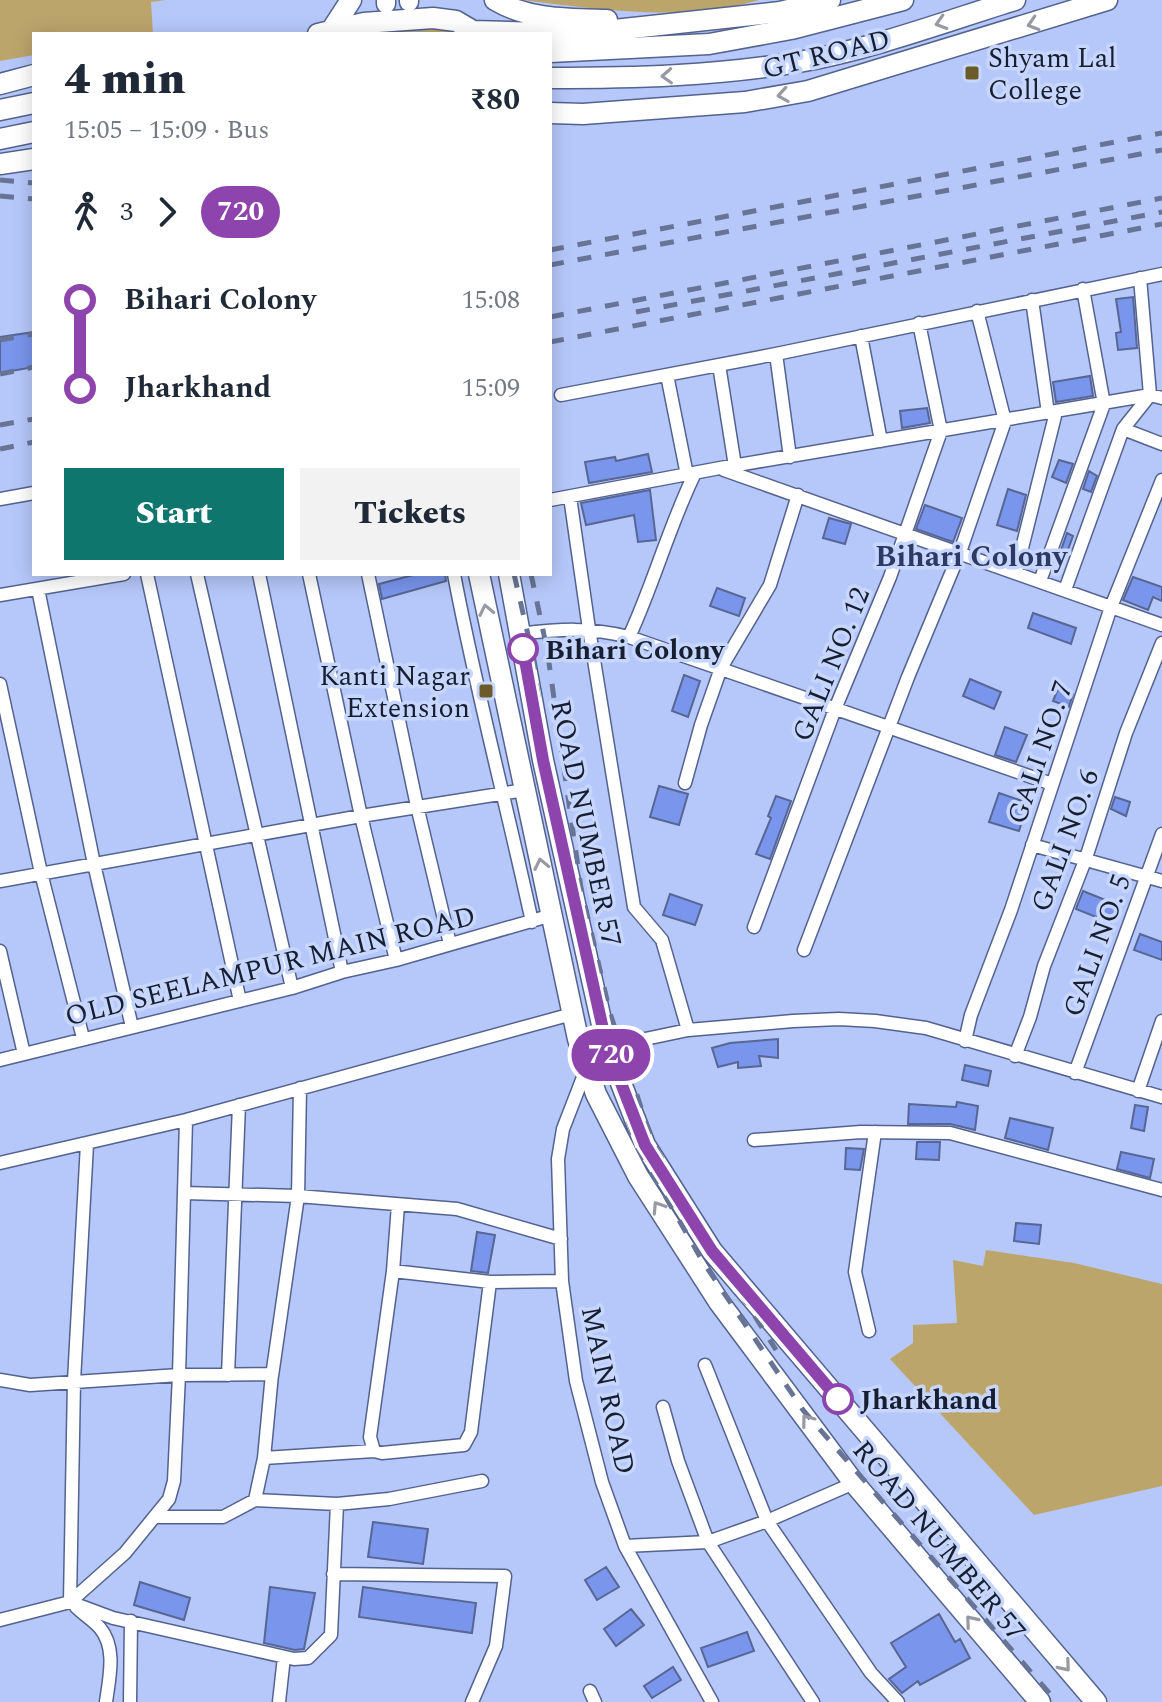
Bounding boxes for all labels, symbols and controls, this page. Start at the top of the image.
one-way arrow [934,14,948,30]
one-way arrow [1027,14,1041,30]
street label: GT ROAD [758,18,895,91]
place label: Shyam Lal College [988,37,1117,112]
text: 4 min [64,46,186,113]
marker: Shyam Lal College [963,64,981,82]
one-way arrow [660,67,673,84]
text: ₹80 [470,77,520,123]
one-way arrow [777,86,790,103]
text: 15:05 – 15:09 · Bus [64,110,269,150]
icon: walk [64,190,108,234]
icon: forward [145,190,189,234]
text: 720 [217,190,264,233]
text: 3 [120,192,133,232]
text: Bihari Colony [124,277,316,323]
text: 15:08 [461,280,520,320]
text: Jharkhand [124,365,271,411]
text: 15:09 [461,368,520,408]
button: Start [64,468,284,560]
button: Tickets [300,468,520,560]
district label: Bihari Colony [875,534,1069,580]
street label: GALI NO. 12 [781,581,882,748]
one-way arrow [479,603,496,616]
place label: Bihari Colony [545,629,726,672]
marker: Bihari Colony [508,634,538,664]
place label: Kanti Nagar Extension [319,655,470,730]
street label: GALI NO. 7 [996,675,1085,830]
marker: Kanti Nagar Extension [477,682,495,700]
street label: ROAD NUMBER 57 [538,696,633,951]
street label: GALI NO. 6 [1020,763,1111,918]
one-way arrow [533,858,550,871]
street label: GALI NO. 5 [1052,868,1143,1023]
street label: OLD SEELAMPUR MAIN ROAD [60,895,480,1038]
line badge: 720 [565,1029,657,1081]
text: 720 [587,1033,635,1076]
one-way arrow [653,1201,668,1216]
street label: MAIN ROAD [569,1302,646,1478]
place label: Jharkhand [860,1379,998,1422]
marker: Jharkhand [823,1384,853,1414]
one-way arrow [802,1414,816,1429]
street label: ROAD NUMBER 57 [842,1431,1036,1651]
one-way arrow [966,1616,981,1631]
one-way arrow [1055,1657,1070,1671]

